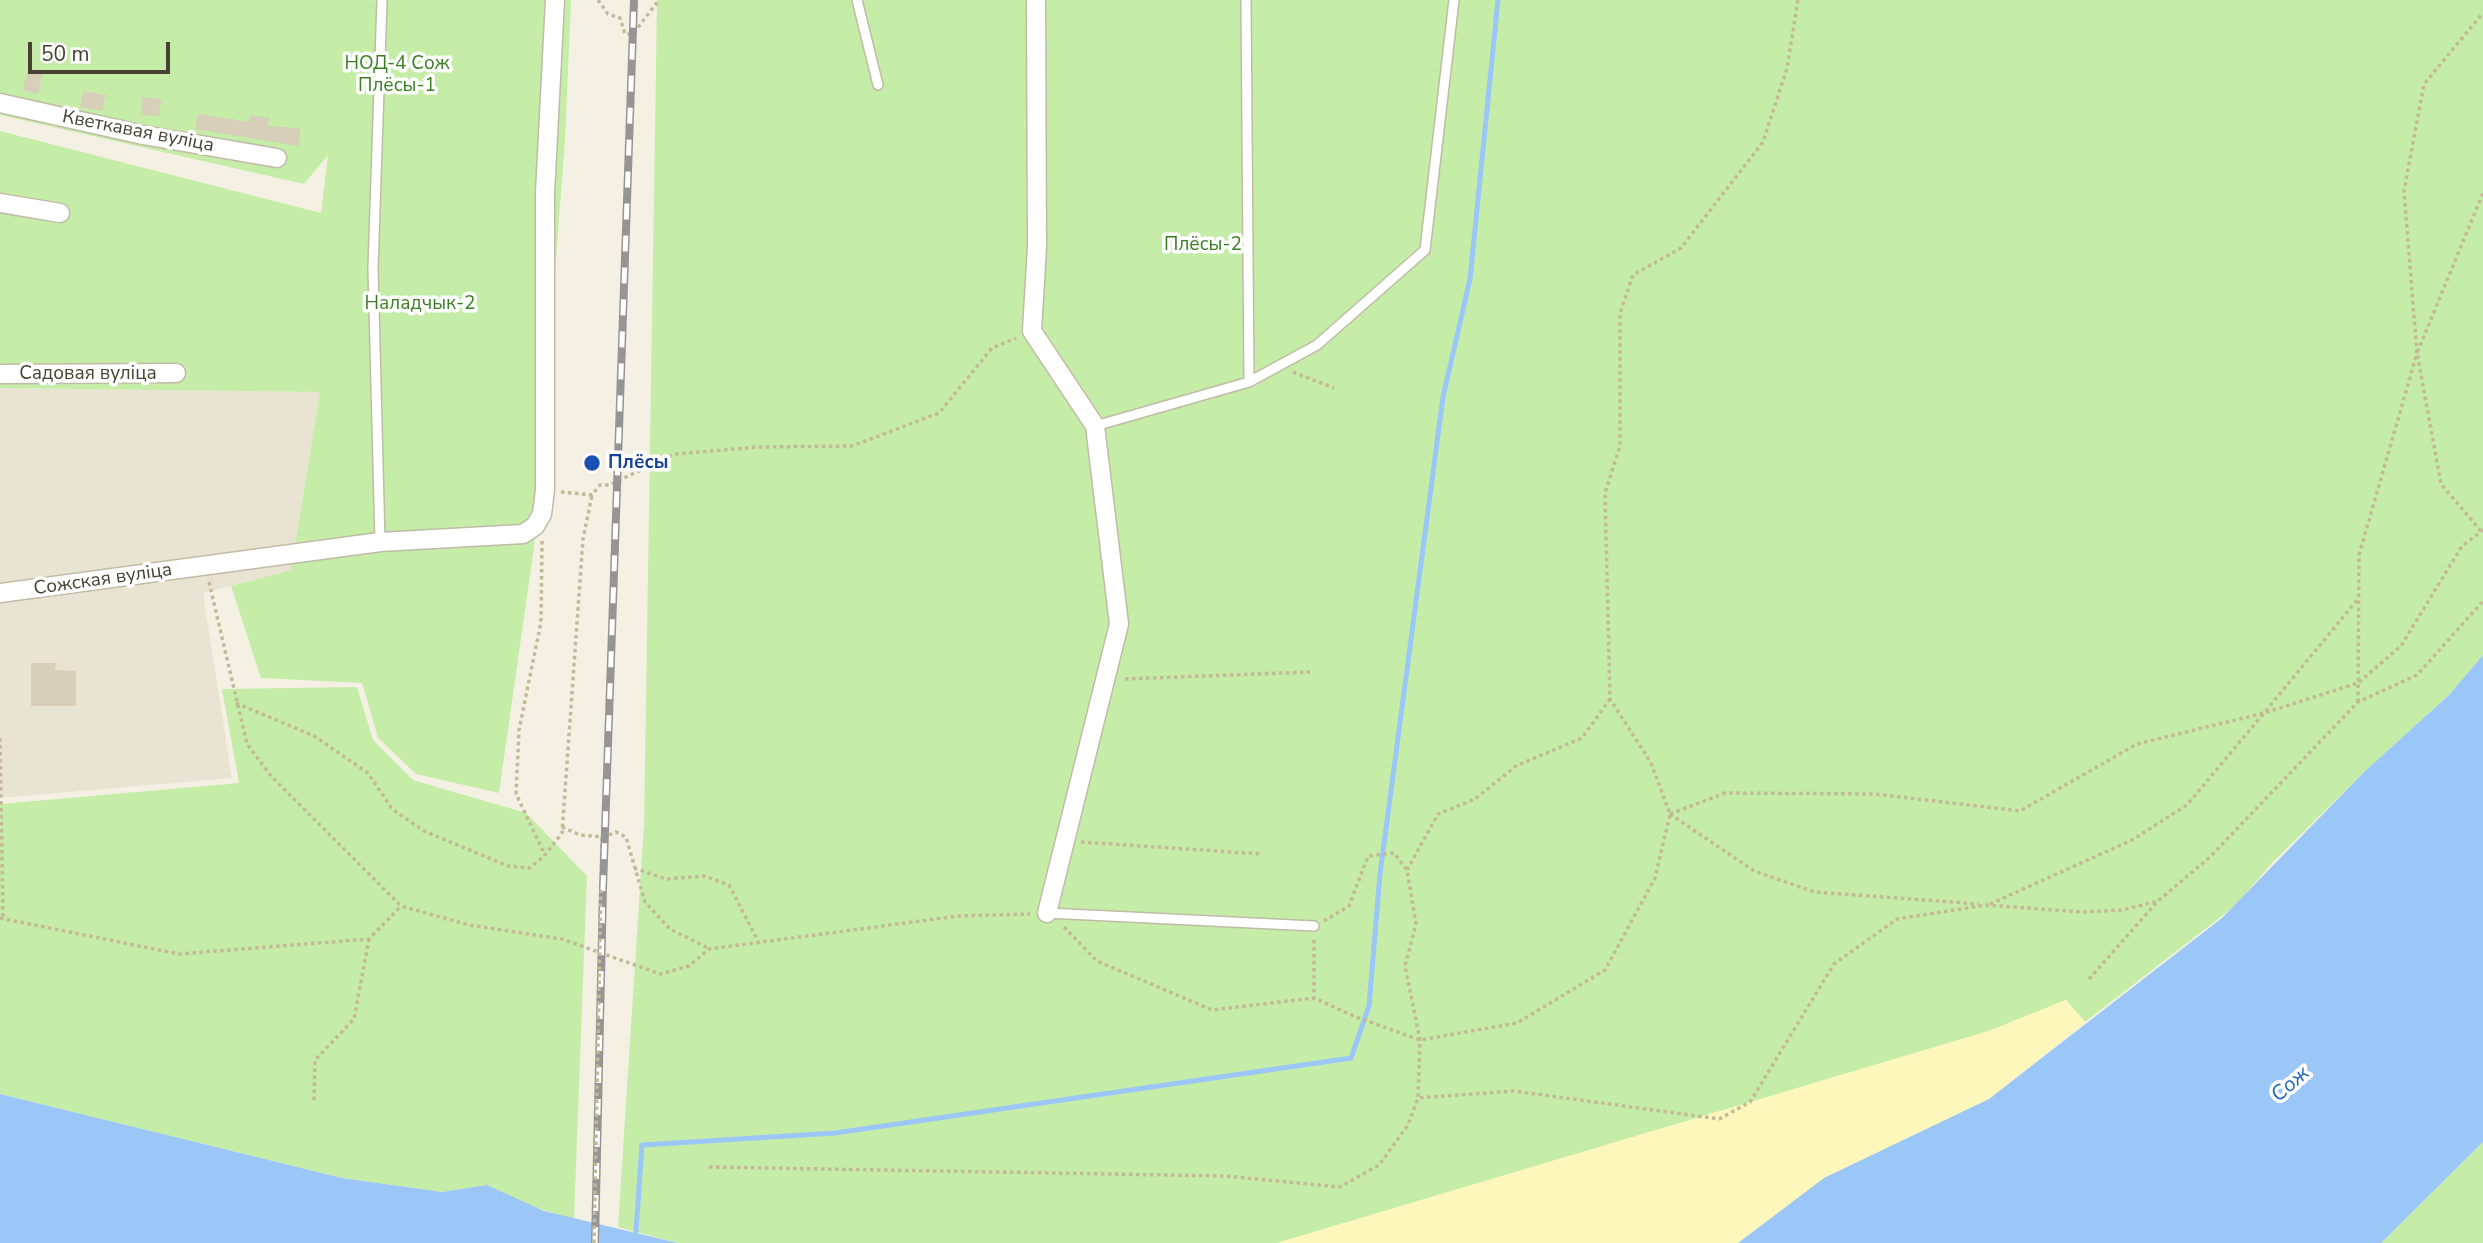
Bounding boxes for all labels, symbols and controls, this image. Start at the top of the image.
scale bar [32,28,173,72]
text: 50 m [41,40,90,68]
park label: НОД-4 Сож Плёсы-1 [344,53,450,97]
street label: Кветкавая вуліца [60,106,216,158]
park label: Плёсы-2 [1164,234,1242,256]
park label: Наладчык-2 [365,293,475,315]
street label: Садовая вуліца [19,363,157,385]
place label: Плёсы [608,452,668,474]
marker: Плёсы [582,453,602,473]
street label: Сожская вуліца [32,559,174,601]
water label: Сож [2267,1062,2315,1108]

